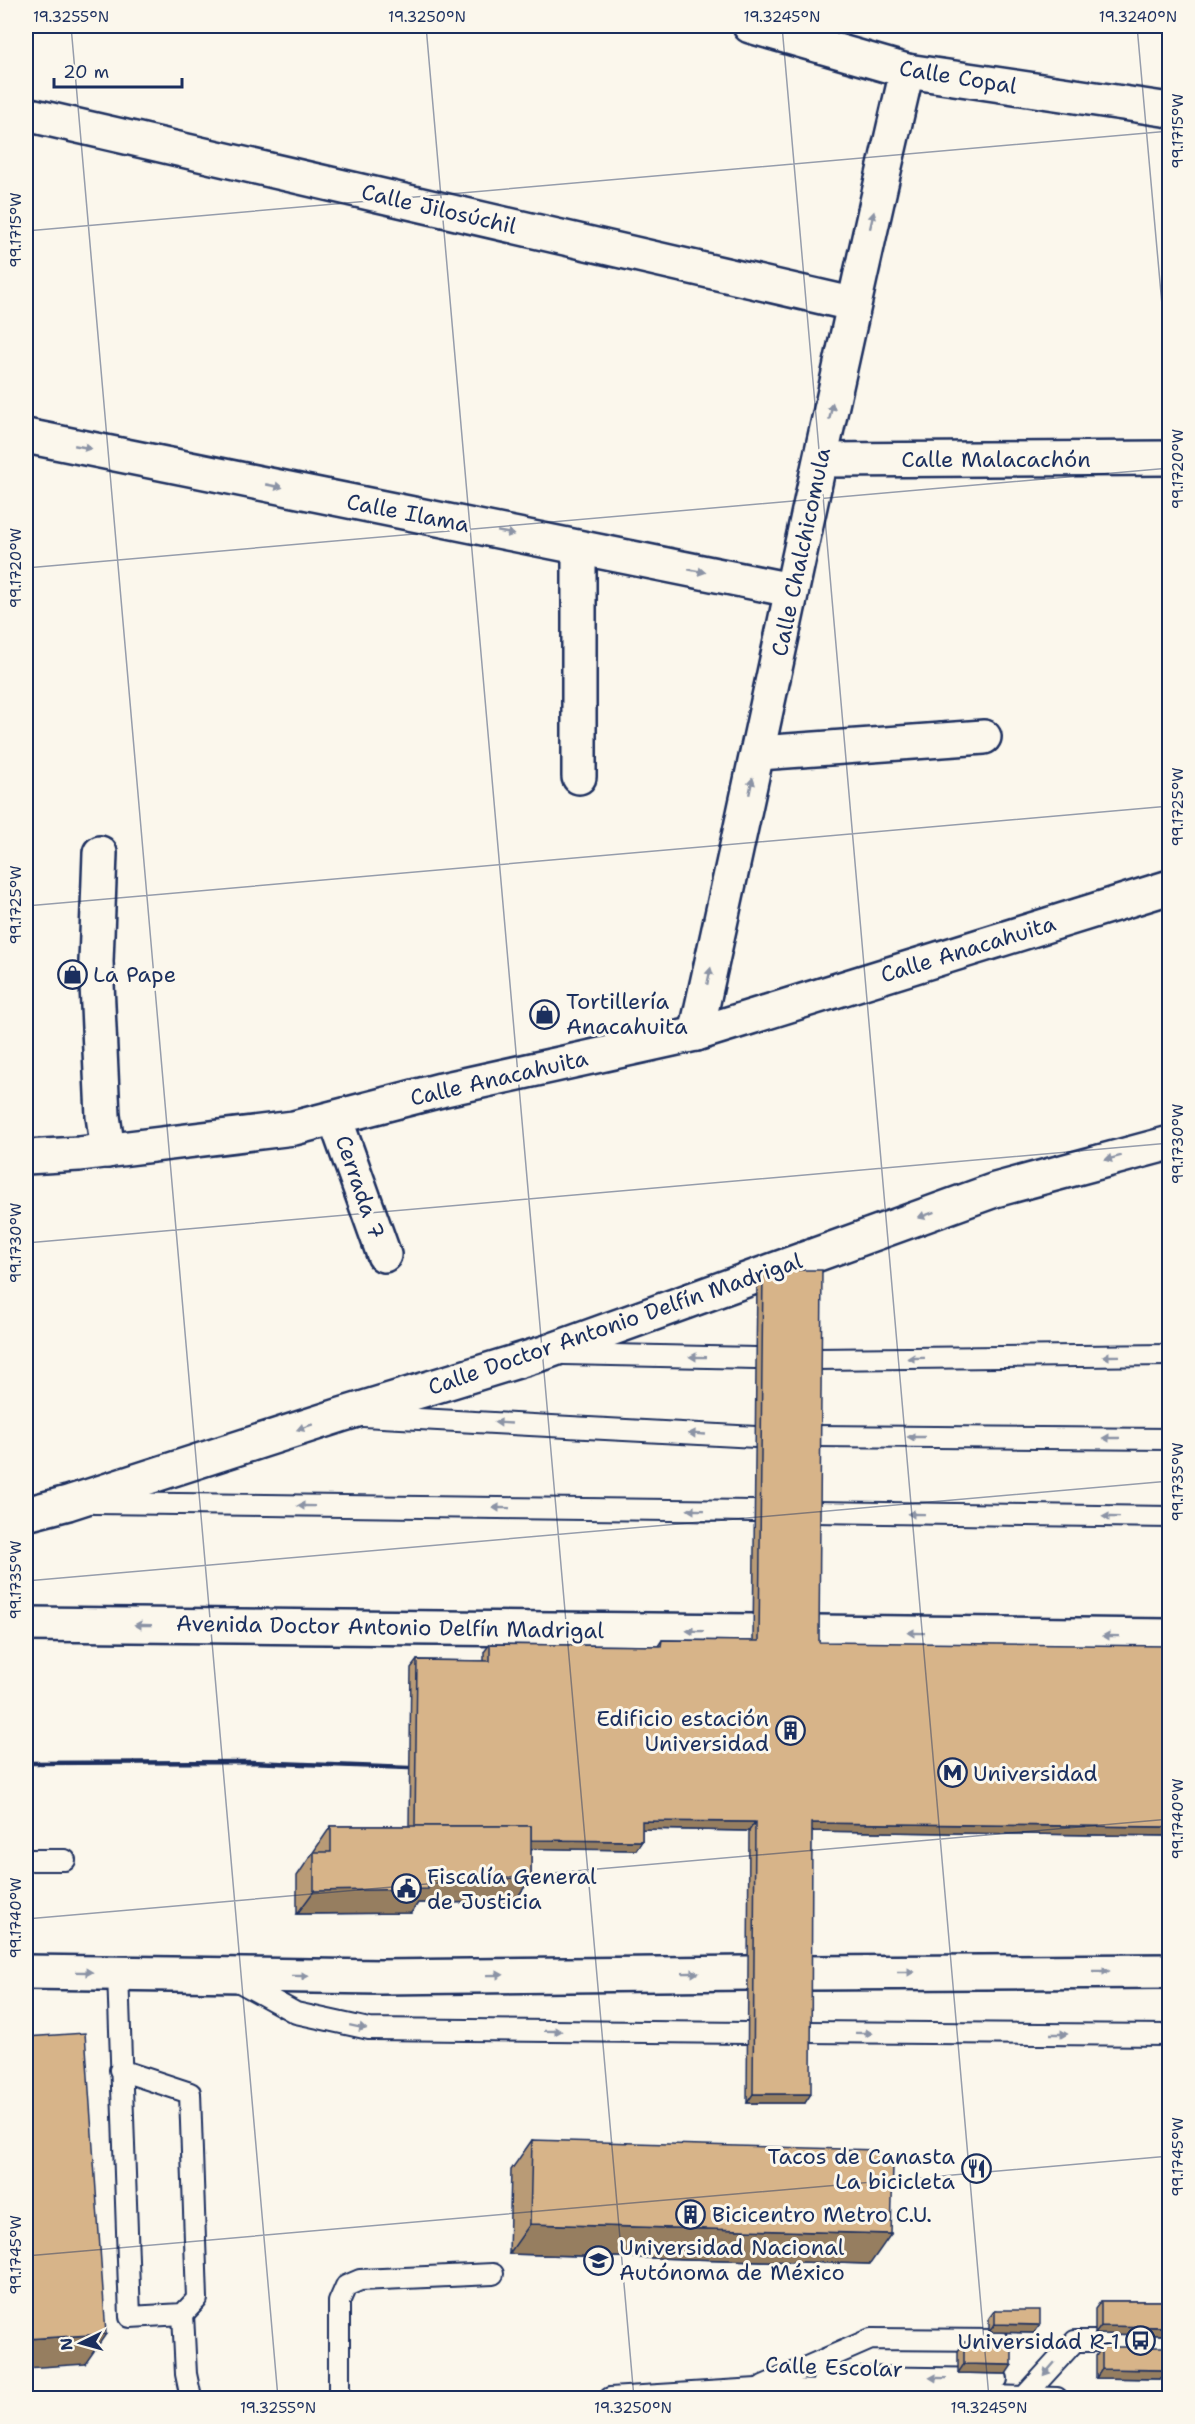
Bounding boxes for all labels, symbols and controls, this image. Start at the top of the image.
text: 19.3255°N [33,7,109,27]
text: 19.3250°N [388,7,466,27]
text: 19.3245°N [744,7,820,27]
text: 19.3240°N [1099,7,1177,27]
scale bar [54,51,182,89]
street label: Calle Copal [897,53,1019,101]
text: 20 m [63,60,109,84]
text: 99.1715°W [1168,93,1188,169]
street label: Calle Jilosúchil [359,177,520,241]
text: 99.1715°W [6,192,26,268]
one-way arrow [868,210,877,229]
one-way arrow [827,401,836,420]
text: 99.1720°W [1168,429,1188,509]
one-way arrow [74,443,93,452]
street label: Calle Chalchicomula [765,445,837,659]
street label: Calle Malacachón [901,445,1091,474]
one-way arrow [265,482,284,491]
street label: Calle Ilama [344,487,472,539]
text: 99.1720°W [6,528,26,608]
one-way arrow [497,529,516,538]
one-way arrow [688,567,707,576]
text: 99.1725°W [1168,767,1188,847]
one-way arrow [747,776,756,795]
text: 99.1725°W [6,865,26,945]
street label: Calle Anacahuita [877,909,1059,989]
shop icon: La Pape [56,958,88,990]
place label: La Pape [93,960,176,989]
one-way arrow [705,967,714,986]
place label: Tortillería Anacahuita [566,987,688,1041]
shop icon: Tortillería Anacahuita [529,998,561,1030]
street label: Calle Anacahuita [407,1043,591,1113]
text: 99.1730°W [1168,1104,1188,1184]
street label: Cerrada 7 [329,1131,391,1243]
one-way arrow [1104,1154,1122,1164]
text: 99.1730°W [6,1203,26,1283]
one-way arrow [917,1210,935,1220]
street label: Calle Doctor Antonio Delfín Madrigal [424,1246,806,1402]
one-way arrow [1102,1351,1121,1361]
one-way arrow [688,1352,707,1362]
one-way arrow [907,1353,926,1363]
one-way arrow [493,1419,512,1428]
one-way arrow [296,1423,314,1433]
one-way arrow [688,1429,707,1438]
one-way arrow [907,1432,926,1442]
one-way arrow [1102,1433,1121,1443]
text: 99.1735°W [1168,1442,1188,1522]
one-way arrow [296,1501,315,1511]
one-way arrow [491,1503,510,1513]
one-way arrow [686,1505,705,1515]
one-way arrow [907,1510,926,1519]
one-way arrow [1102,1512,1121,1521]
text: 99.1735°W [6,1540,26,1620]
street label: Avenida Doctor Antonio Delfín Madrigal [176,1609,605,1645]
one-way arrow [134,1620,153,1630]
one-way arrow [686,1626,705,1636]
one-way arrow [907,1629,926,1638]
one-way arrow [1102,1631,1121,1640]
place label: Edificio estación Universidad [596,1704,769,1758]
building icon: Edificio estación Universidad [774,1715,806,1747]
metro station icon: Universidad [936,1757,968,1789]
place label: Universidad [973,1759,1098,1788]
text: 99.1740°W [1168,1778,1188,1860]
place label: Fiscalía General de Justicia [427,1862,597,1916]
public building icon: Fiscalía General de Justicia [390,1873,422,1905]
text: 99.1740°W [6,1877,26,1959]
one-way arrow [1092,1966,1111,1976]
one-way arrow [74,1967,93,1977]
one-way arrow [897,1967,916,1977]
one-way arrow [680,1969,699,1978]
one-way arrow [290,1971,309,1980]
one-way arrow [485,1971,504,1980]
one-way arrow [349,2022,367,2032]
one-way arrow [543,2026,562,2036]
one-way arrow [854,2028,873,2038]
one-way arrow [1049,2029,1068,2039]
text: 99.1745°W [1168,2117,1188,2197]
place label: Tacos de Canasta La bicicleta [768,2142,955,2196]
restaurant icon: Tacos de Canasta La bicicleta [960,2153,992,2185]
building icon: Bicicentro Metro C.U. [675,2198,707,2230]
place label: Bicicentro Metro C.U. [712,2200,932,2229]
text: 99.1745°W [6,2215,26,2295]
place label: Universidad Nacional Autónoma de México [619,2233,845,2287]
school or university icon: Universidad Nacional Autónoma de México [582,2244,614,2276]
north arrow [51,2313,111,2373]
bus stop icon: Universidad R-1 [1125,2325,1157,2357]
place label: Universidad R-1 [958,2327,1120,2356]
text: N [56,2337,78,2351]
street label: Calle Escolar [765,2350,903,2384]
one-way arrow [1043,2361,1056,2376]
one-way arrow [929,2373,948,2383]
text: 19.3255°N [240,2398,316,2418]
text: 19.3250°N [594,2398,672,2418]
text: 19.3245°N [951,2398,1027,2418]

